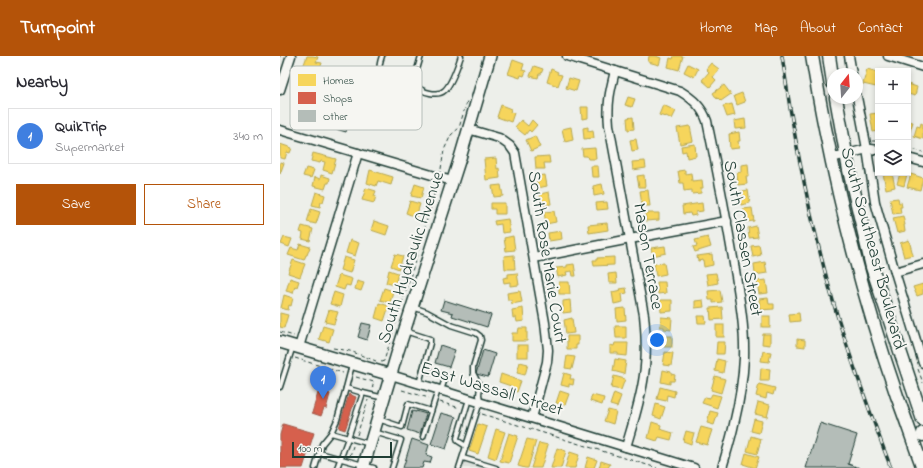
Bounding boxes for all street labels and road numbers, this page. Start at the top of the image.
street label: South Southeast Boulevard [833,144,912,353]
street label: South Classen Street [716,158,769,318]
street label: South Hydraulic Avenue [372,167,452,347]
street label: South Rose Marie Court [520,169,573,345]
street label: Mason Terrace [625,201,669,313]
street label: East Wassall Street [417,356,566,424]

